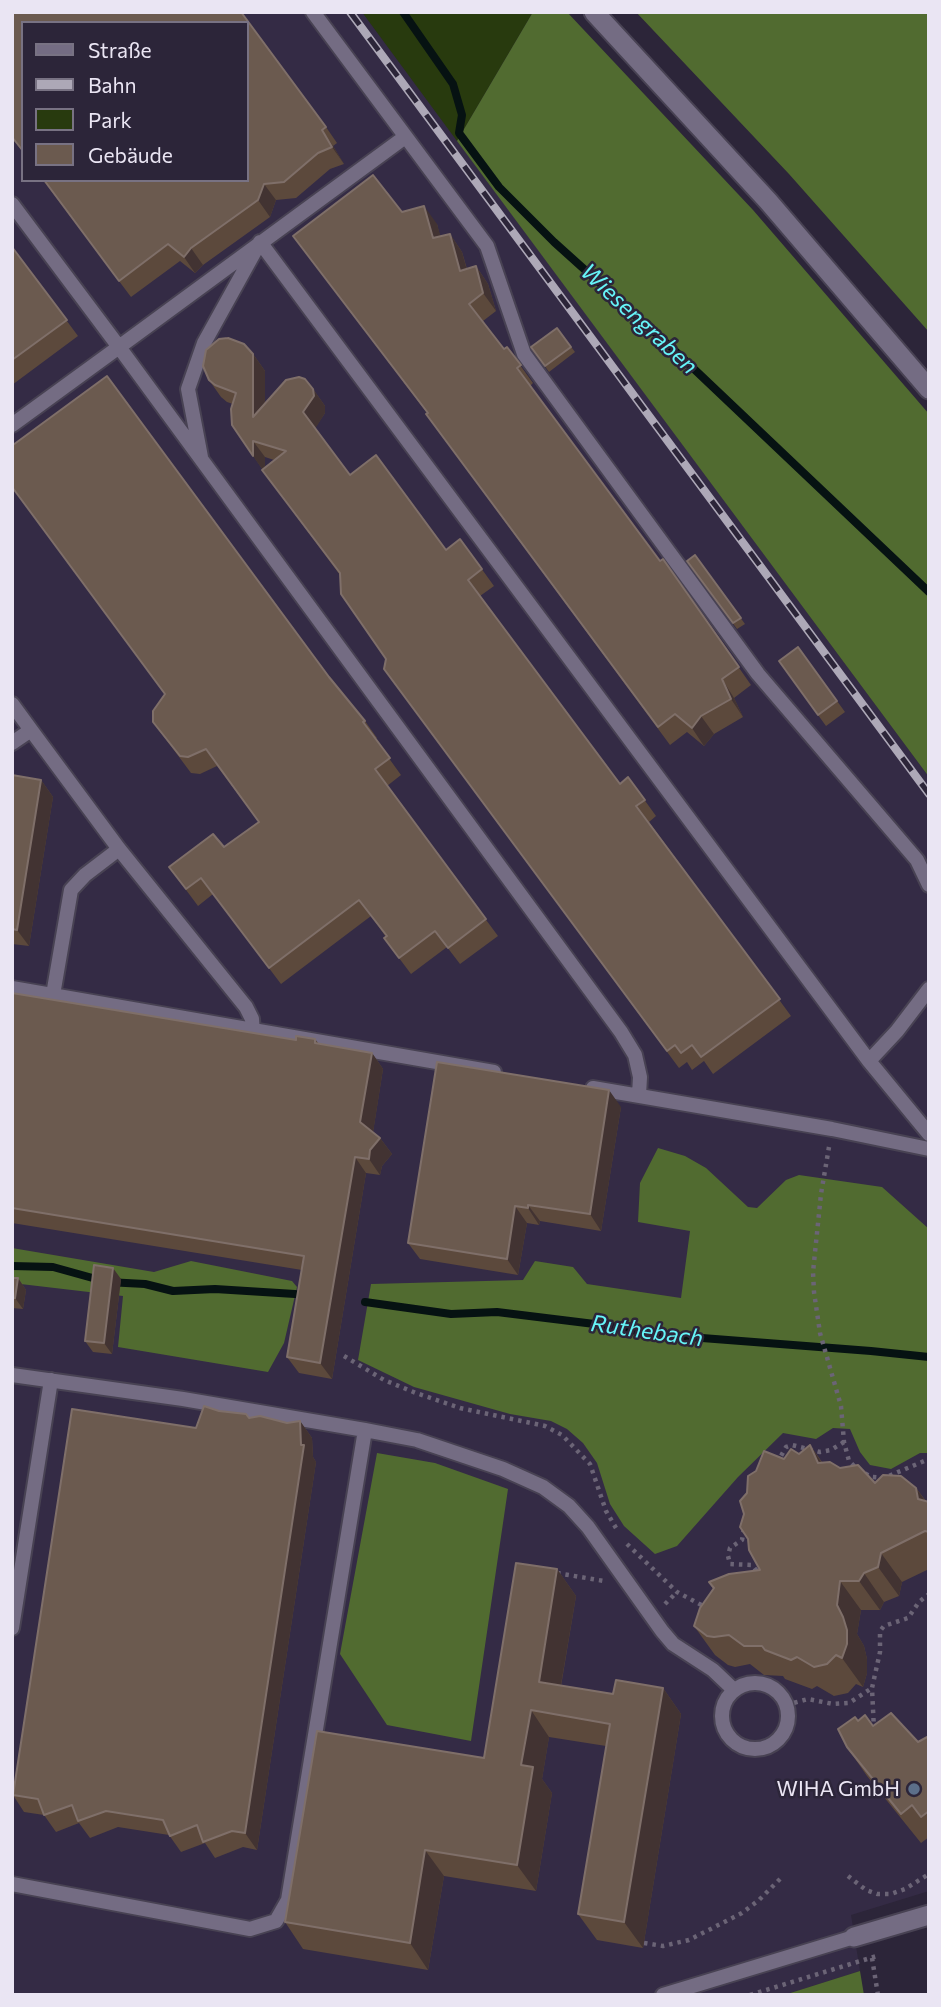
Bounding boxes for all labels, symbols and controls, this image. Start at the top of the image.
legend [21,21,248,182]
text: Straße [88,37,152,62]
text: Bahn [88,72,137,97]
text: Park [88,107,132,132]
text: Gebäude [88,142,173,167]
water label: Wiesengraben [575,258,703,380]
water label: Ruthebach [589,1309,705,1353]
place label: WIHA GmbH [777,1776,900,1802]
marker: WIHA GmbH [906,1781,922,1797]

